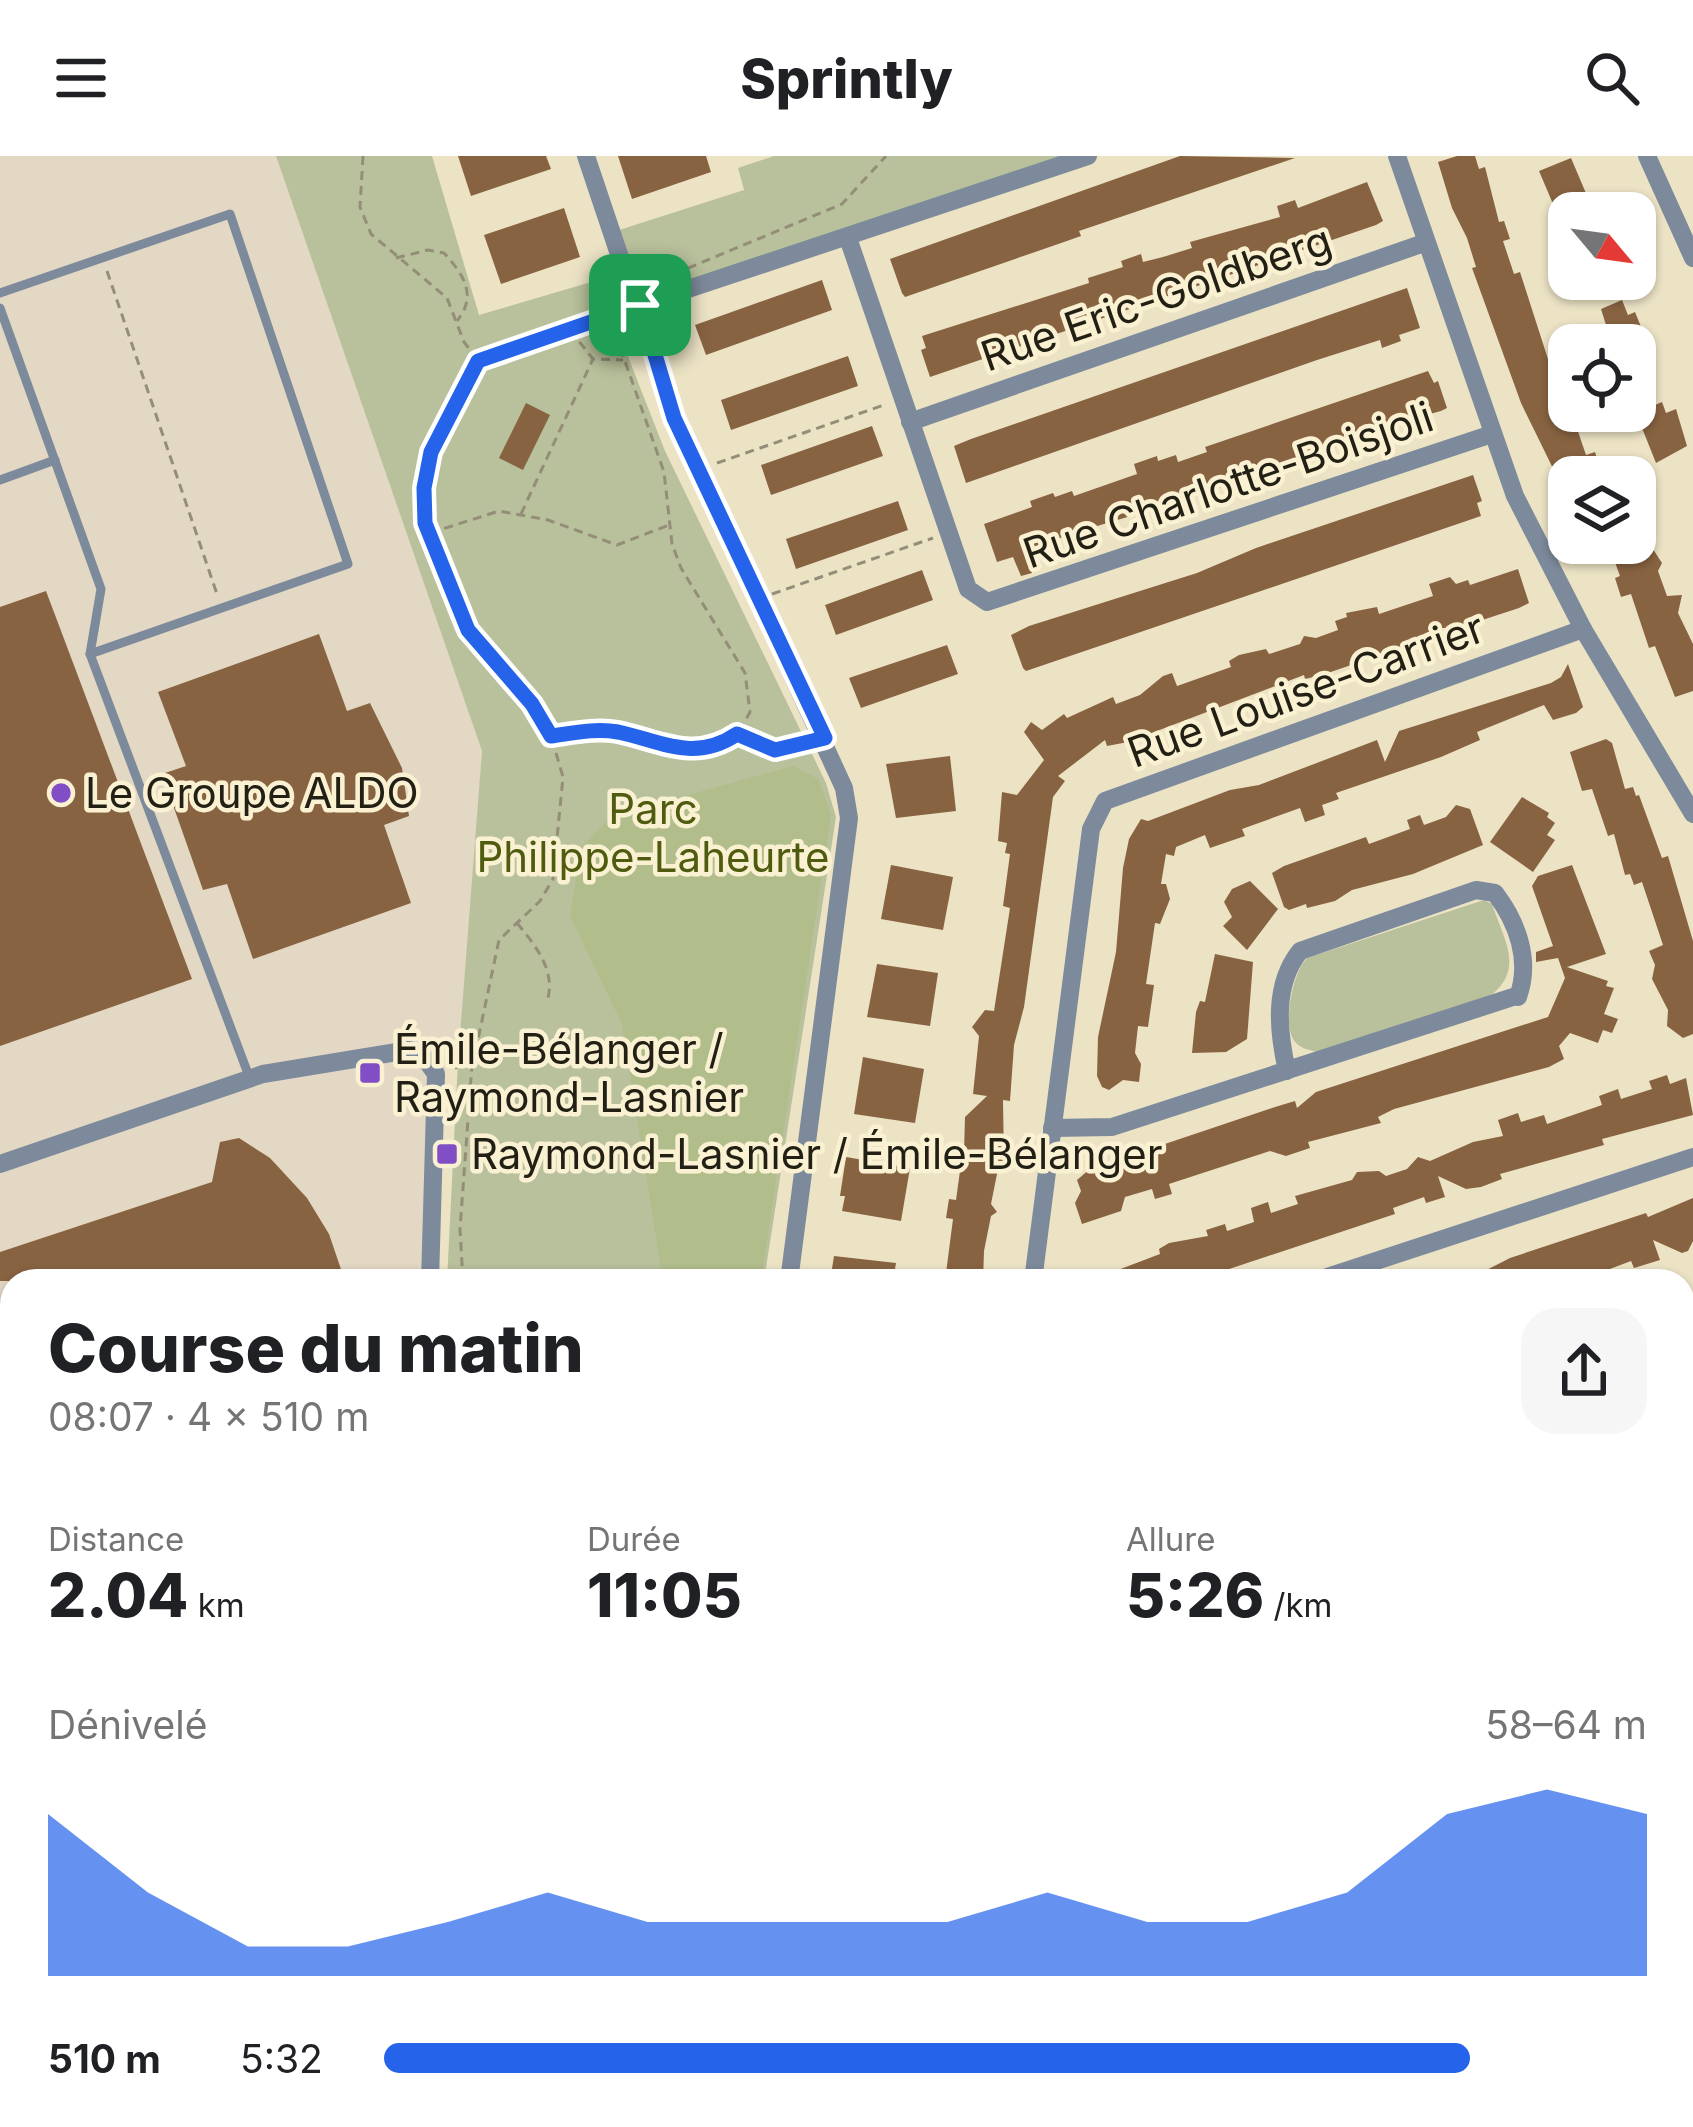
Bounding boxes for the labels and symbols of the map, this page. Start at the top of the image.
north arrow [1548,192,1656,300]
street label: Rue Eric-Goldberg [974,214,1338,381]
pin [589,254,691,356]
street label: Rue Charlotte-Boisjoli [1016,390,1439,579]
street label: Rue Louise-Carrier [1121,601,1491,778]
place label: Le Groupe ALDO [85,767,419,818]
marker: Le Groupe ALDO [48,780,74,806]
park label: Parc Philippe-Laheurte [476,783,830,882]
place label: Émile-Bélanger / Raymond-Lasnier [394,1023,744,1122]
marker: Émile-Bélanger / Raymond-Lasnier [357,1060,383,1086]
place label: Raymond-Lasnier / Émile-Bélanger [471,1128,1163,1179]
marker: Raymond-Lasnier / Émile-Bélanger [434,1141,460,1167]

